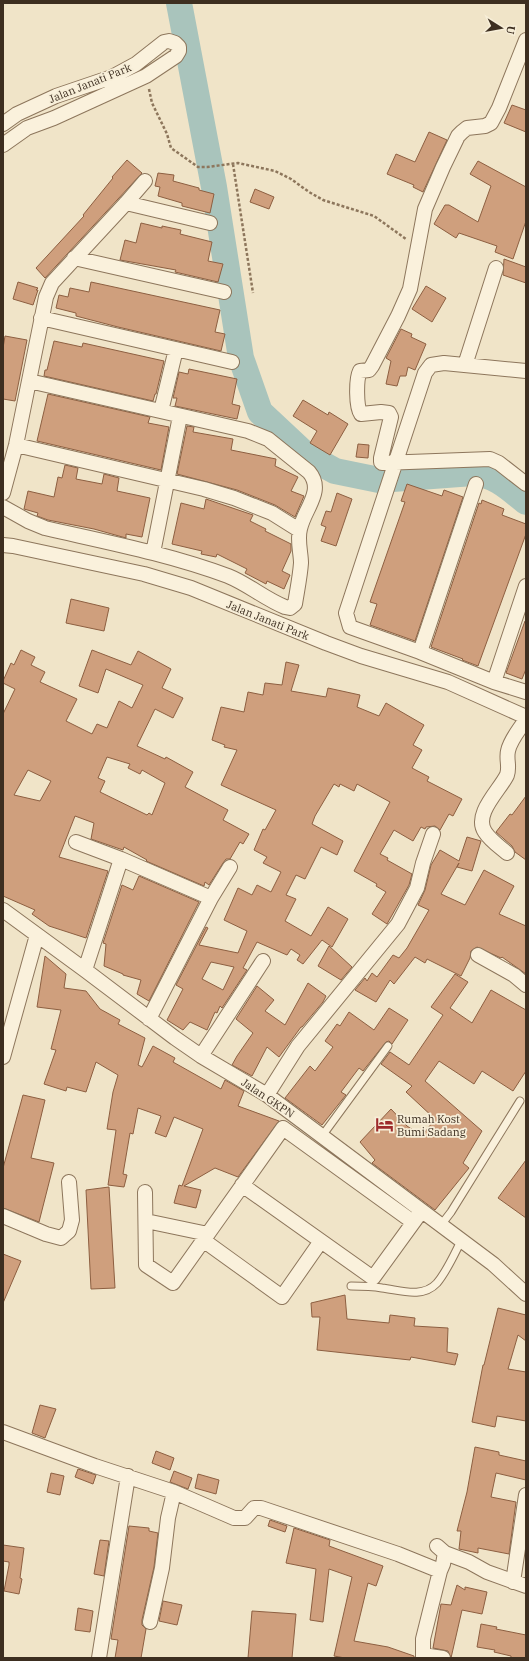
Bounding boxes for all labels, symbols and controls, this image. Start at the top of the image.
north arrow [481,8,521,48]
text: U [503,24,518,36]
street label: Jalan Janati Park [47,60,134,106]
street label: Jalan Janati Park [225,597,312,643]
street label: Jalan GKPN [239,1075,298,1121]
place label: Rumah Kost Bumi Sadang [397,1112,466,1139]
hotel icon: Rumah Kost Bumi Sadang [374,1115,394,1135]

